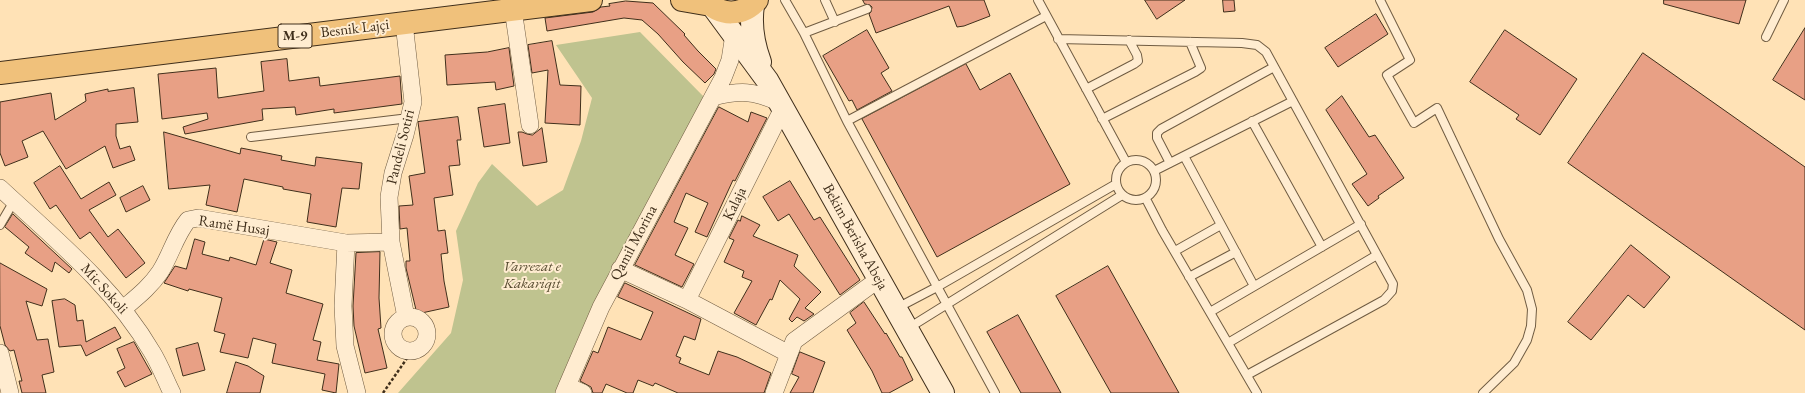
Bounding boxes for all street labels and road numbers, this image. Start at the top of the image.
street label: Besnik Lajçi [320,16,390,42]
road number: M-9 [278,24,312,48]
street label: Pandeli Sotiri [383,108,419,186]
street label: Bekim Berisha Abeja [818,181,892,293]
street label: Kalaja [719,184,751,224]
street label: Qamil Morina [607,202,661,284]
street label: Ramë Husaj [197,212,271,240]
street label: Mic Sokoli [77,260,131,318]

